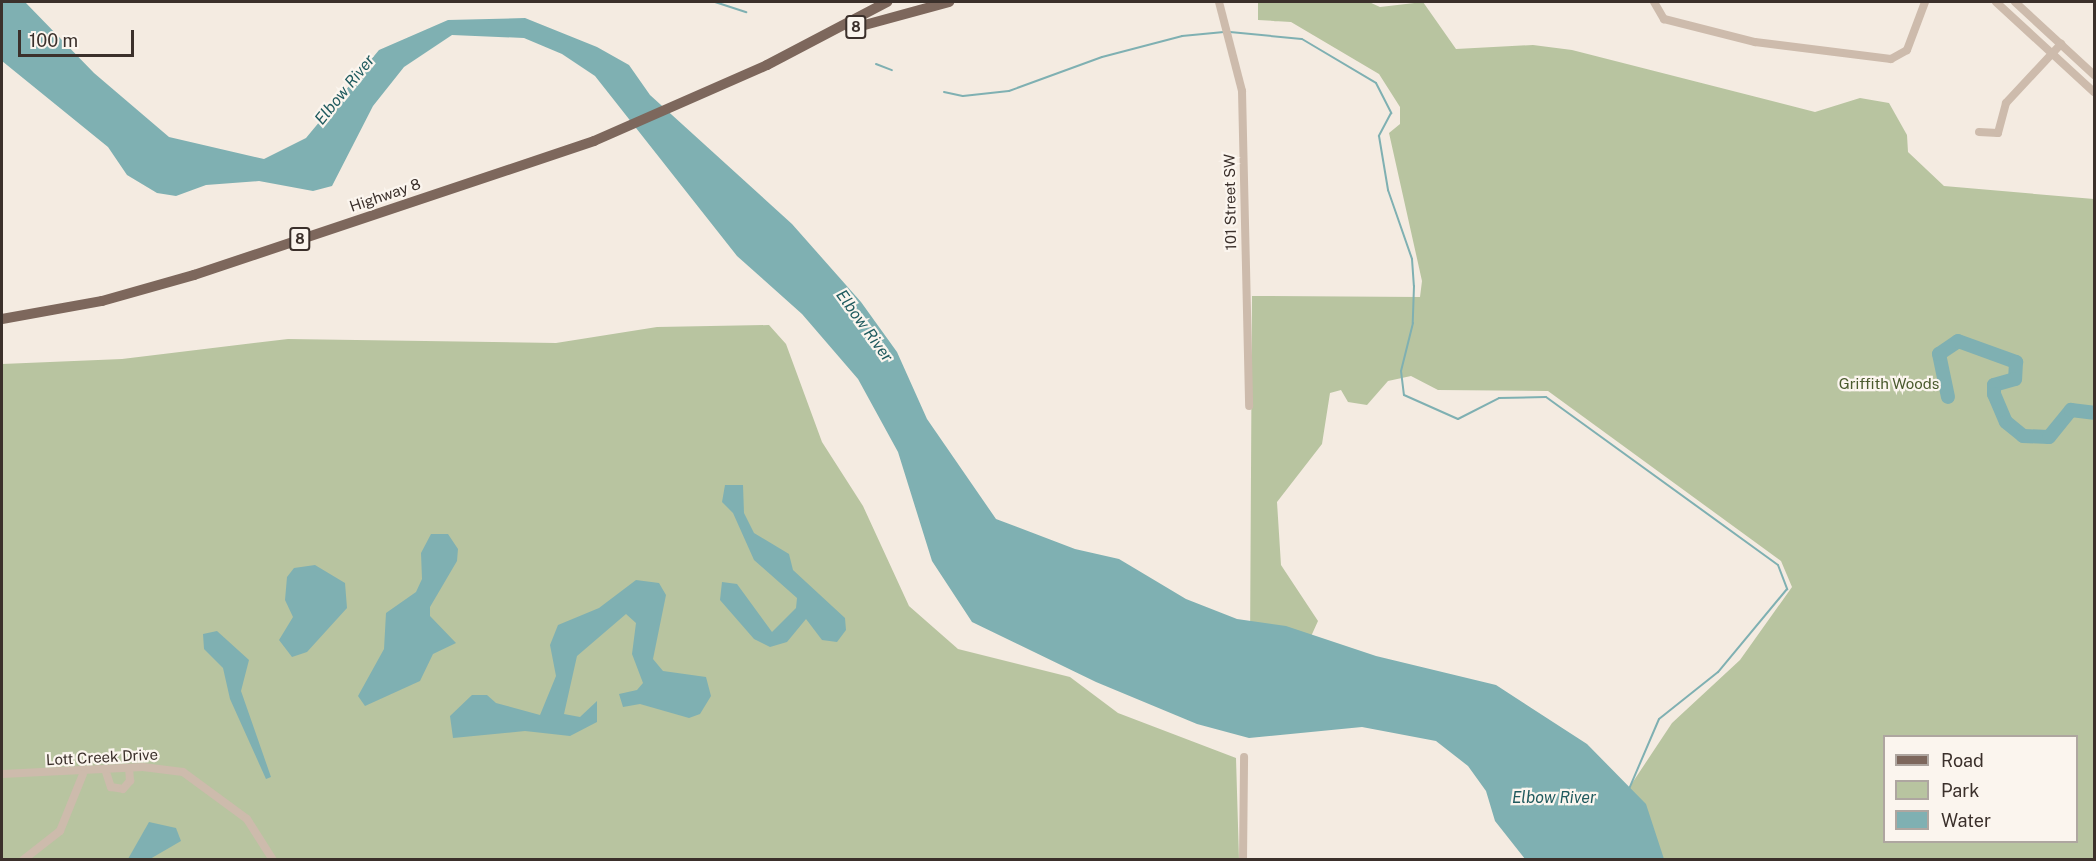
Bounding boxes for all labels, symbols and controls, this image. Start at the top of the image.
road number: 8 [844,16,868,38]
scale bar [21,18,136,56]
text: 100 m [29,30,78,51]
water label: Elbow River [311,51,379,129]
street label: 101 Street SW [1220,154,1240,250]
street label: Highway 8 [347,174,423,216]
road number: 8 [288,228,312,250]
water label: Elbow River [831,286,897,366]
park label: Griffith Woods [1839,375,1939,393]
legend [1883,735,2078,843]
street label: Lott Creek Drive [46,745,158,769]
text: Road [1941,750,1984,771]
text: Park [1941,780,1979,801]
water label: Elbow River [1512,788,1596,808]
text: Water [1941,810,1991,831]

